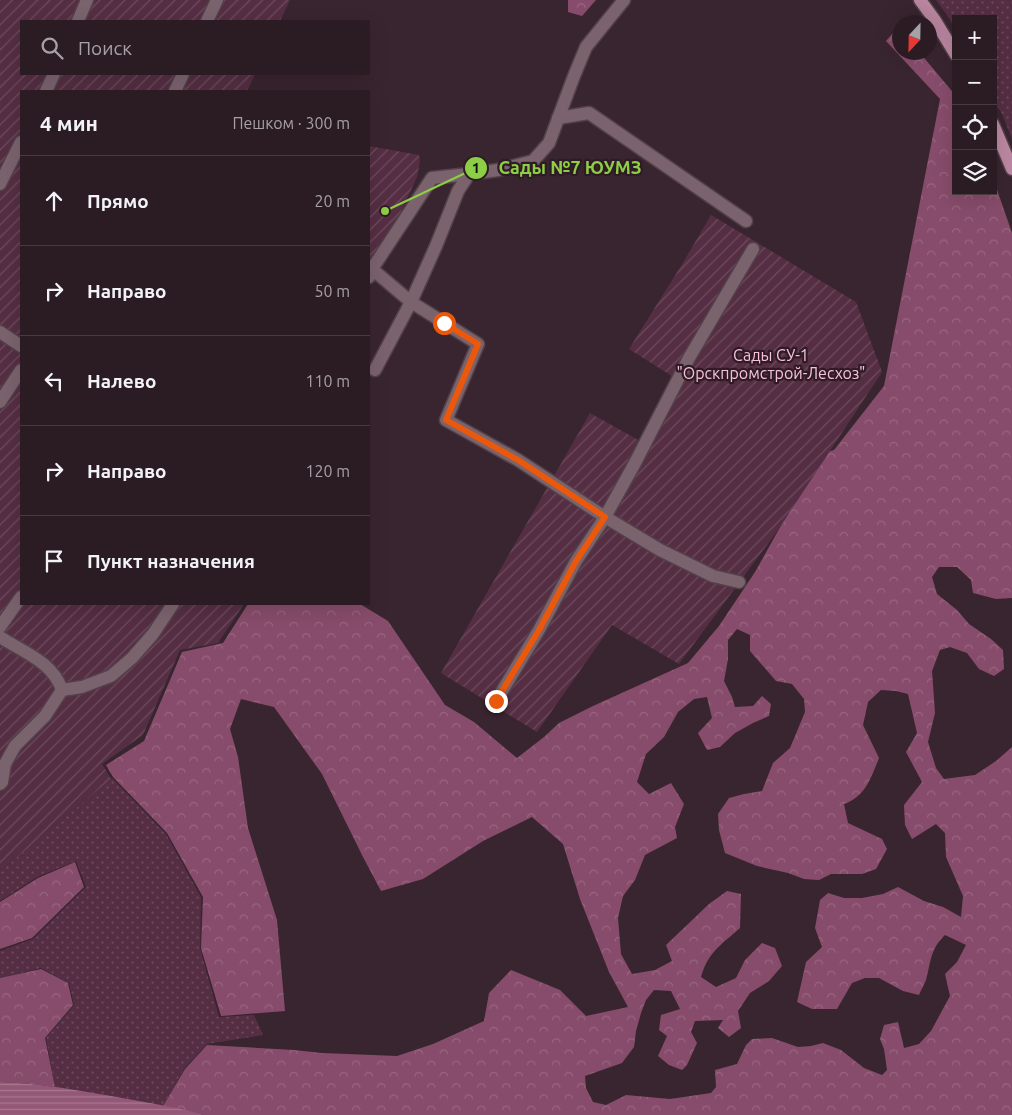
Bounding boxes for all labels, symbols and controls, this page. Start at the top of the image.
north arrow [892,15,937,60]
map controls [952,15,997,195]
button: + [952,15,997,60]
search box [20,20,370,75]
icon: search [38,34,66,62]
text: Поиск [78,37,132,59]
button: − [952,60,997,105]
button: locate [952,105,997,150]
text: 4 мин [40,111,98,135]
text: Пешком · 300 m [232,114,350,132]
button: layers [952,150,997,195]
callout: Сады №7 ЮУМЗ [463,152,652,185]
text: Сады №7 ЮУМЗ [498,157,642,177]
text: 1 [472,159,480,176]
icon: ahead [40,187,68,215]
text: Прямо [87,190,149,212]
text: 20 m [314,192,350,210]
icon: right [40,277,68,305]
text: Направо [87,280,167,302]
text: 50 m [314,282,350,300]
route start [433,312,456,335]
park label: Сады СУ-1 "Орскпромстрой-Лесхоз" [677,346,865,382]
icon: left [40,367,68,395]
text: Налево [87,370,156,392]
text: 110 m [305,372,350,390]
icon: right [40,457,68,485]
text: Направо [87,460,167,482]
text: 120 m [305,462,350,480]
icon: arrive [40,547,68,575]
text: Пункт назначения [87,550,255,572]
route end [485,690,508,713]

